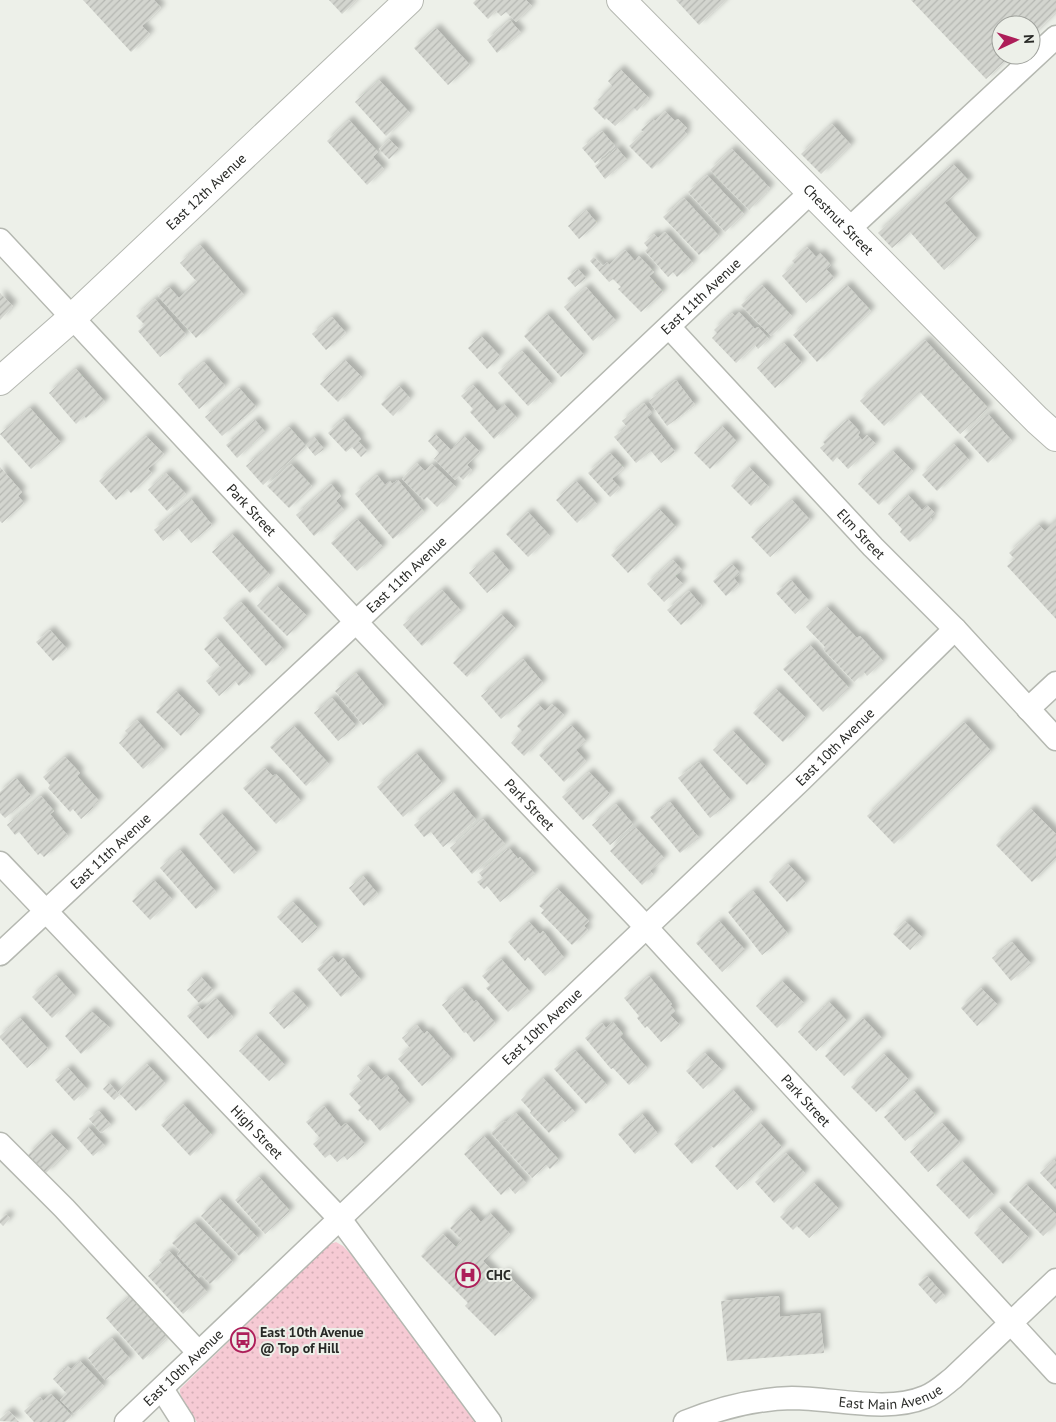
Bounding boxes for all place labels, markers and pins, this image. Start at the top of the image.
hospital icon: CHC [455,1262,481,1288]
place label: CHC [486,1266,511,1284]
place label: East 10th Avenue @ Top of Hill [260,1323,364,1357]
bus stop icon: East 10th Avenue @ Top of Hill [230,1327,256,1353]

